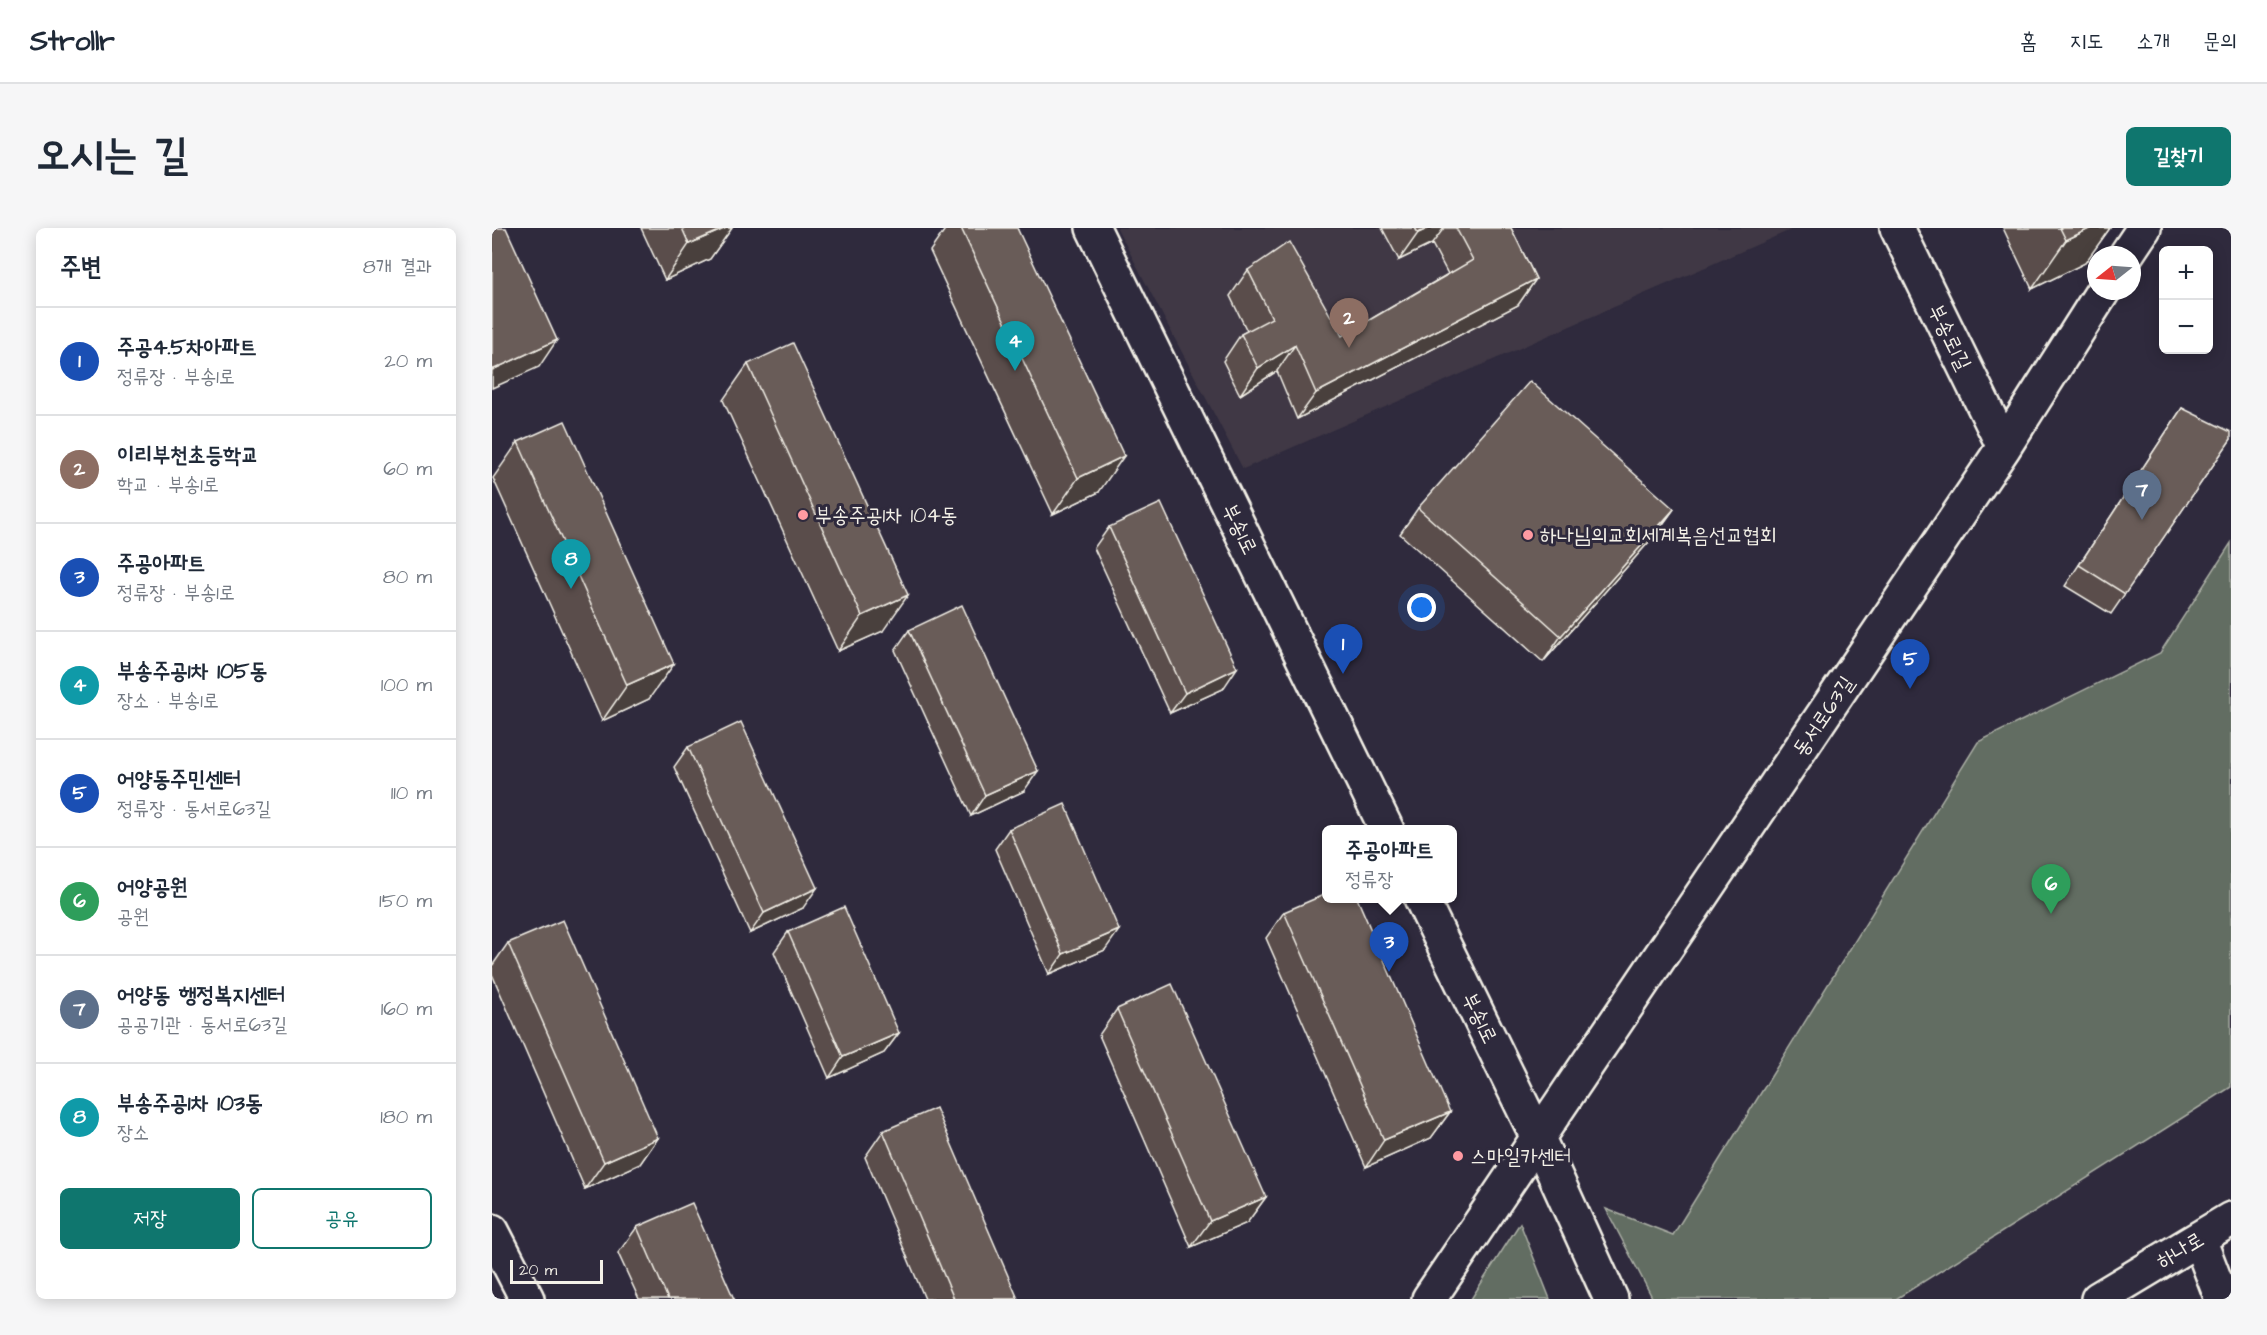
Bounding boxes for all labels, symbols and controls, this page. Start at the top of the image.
text: Strollr [30,22,115,61]
text: 홈 [2020,27,2037,56]
text: 지도 [2070,27,2103,56]
text: 소개 [2136,27,2170,56]
text: 문의 [2203,27,2237,56]
text: 오시는 길 [36,127,188,185]
button: 길찾기 [2126,127,2231,186]
north arrow [2087,246,2141,300]
map controls [2159,246,2213,354]
button: + [2159,246,2213,300]
text: 주변 [60,249,102,285]
text: 8개 결과 [363,253,432,281]
pin: 2 [1330,298,1368,348]
street label: 부송로1길 [1921,299,1978,375]
button: − [2159,300,2213,354]
pin: 4 [996,322,1034,371]
text: 주공4.5차아파트 [117,332,257,363]
text: 1 [78,347,81,375]
text: 20 m [384,347,432,375]
text: 정류장 · 부송1로 [117,363,235,391]
text: 이리부천초등학교 [117,440,259,471]
text: 2 [74,455,85,483]
text: 60 m [383,455,432,483]
pin: 7 [2122,470,2162,520]
text: 학교 · 부송1로 [117,471,219,499]
street label: 부송1로 [1215,499,1264,560]
place label: 부송주공1차 104동 [815,501,958,530]
marker: 부송주공1차 104동 [796,508,810,522]
place label: 하나님의교회세계복음선교협회 [1540,521,1777,550]
marker: 하나님의교회세계복음선교협회 [1521,528,1535,542]
pin: 8 [552,540,590,589]
text: 주공아파트 [117,548,206,579]
text: 3 [74,563,85,591]
text: 80 m [383,563,432,591]
text: 정류장 · 부송1로 [117,579,235,607]
your location [1407,593,1436,622]
pin: 1 [1324,624,1362,674]
pin: 5 [1890,640,1930,689]
text: 부송주공1차 105동 [117,656,267,687]
street label: 동서로63길 [1786,670,1861,762]
text: 4 [73,671,86,699]
text: 100 m [381,671,432,699]
text: 장소 · 부송1로 [117,687,219,715]
text: 어양동주민센터 [117,764,241,795]
text: 5 [72,779,87,807]
text: 110 m [391,779,432,807]
text: 정류장 · 동서로63길 [117,795,271,823]
popup [1322,825,1457,903]
text: 주공아파트 [1345,835,1434,866]
pin: 6 [2032,864,2070,914]
text: 정류장 [1345,866,1394,894]
text: 어양공원 [117,872,188,903]
text: 6 [73,887,86,915]
text: 150 m [379,887,432,915]
text: 공원 [117,903,149,931]
pin: 3 [1370,922,1408,972]
text: 어양동 행정복지센터 [117,980,285,1011]
street label: 부송1로 [1455,988,1504,1049]
text: 7 [73,995,86,1023]
text: 160 m [381,995,432,1023]
text: 공공기관 · 동서로63길 [117,1011,287,1039]
text: 부송주공1차 103동 [117,1088,263,1119]
text: 8 [73,1103,86,1131]
text: 180 m [380,1103,432,1131]
text: 장소 [117,1119,149,1147]
place label: 스마일카센터 [1470,1142,1571,1171]
marker: 스마일카센터 [1451,1149,1465,1163]
button: 저장 [60,1188,240,1249]
button: 공유 [252,1188,432,1249]
street label: 하나로 [2151,1225,2209,1276]
scale bar [510,1257,603,1284]
text: 20 m [519,1259,557,1281]

